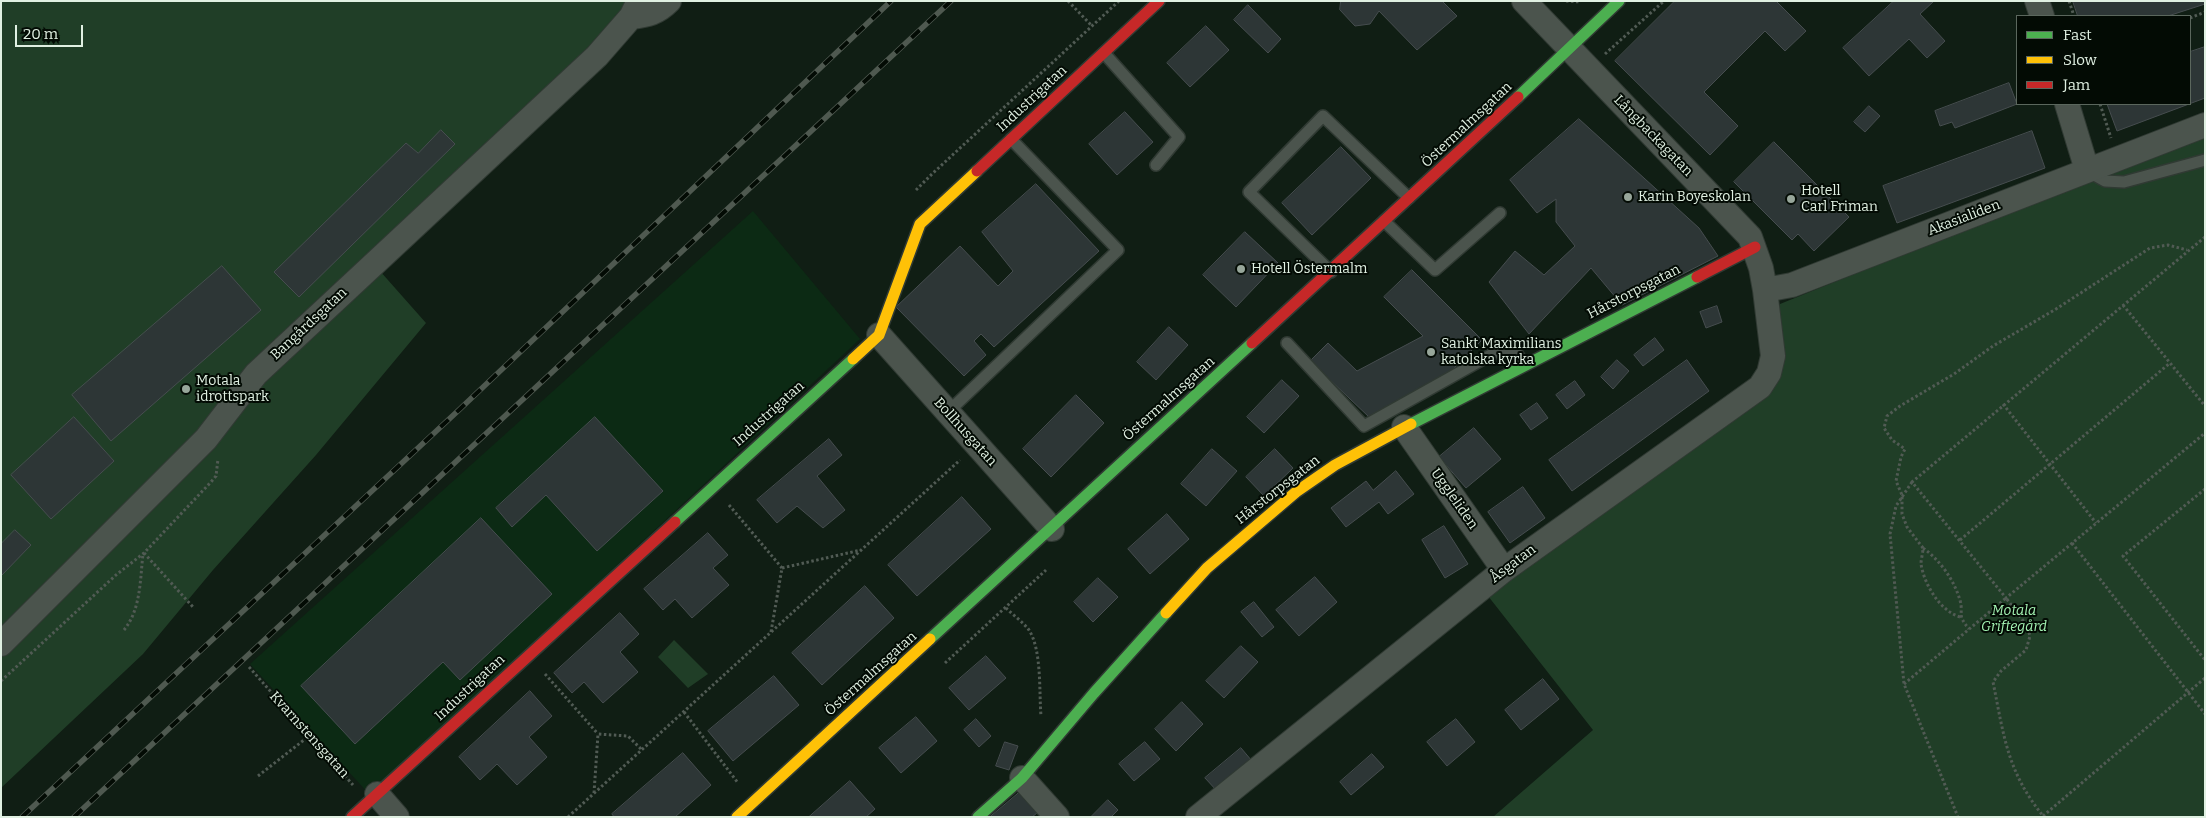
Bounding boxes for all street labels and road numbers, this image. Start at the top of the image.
street label: Industrigatan [994,62,1070,136]
street label: Östermalmsgatan [1418,79,1516,171]
street label: Långbackagatan [1610,92,1696,180]
street label: Akasialiden [1925,196,2003,240]
street label: Hårstorpsgatan [1585,261,1683,323]
street label: Bangårdsgatan [267,284,351,364]
street label: Östermalmsgatan [1120,353,1218,445]
street label: Industrigatan [730,378,808,450]
street label: Bollhusgatan [930,394,1000,470]
street label: Hårstorpsgatan [1233,452,1323,528]
street label: Uggleliden [1427,465,1481,533]
street label: Åsgatan [1487,541,1539,587]
street label: Östermalmsgatan [822,628,920,720]
street label: Industrigatan [432,651,508,725]
street label: Kvarnstensgatan [266,688,352,782]

